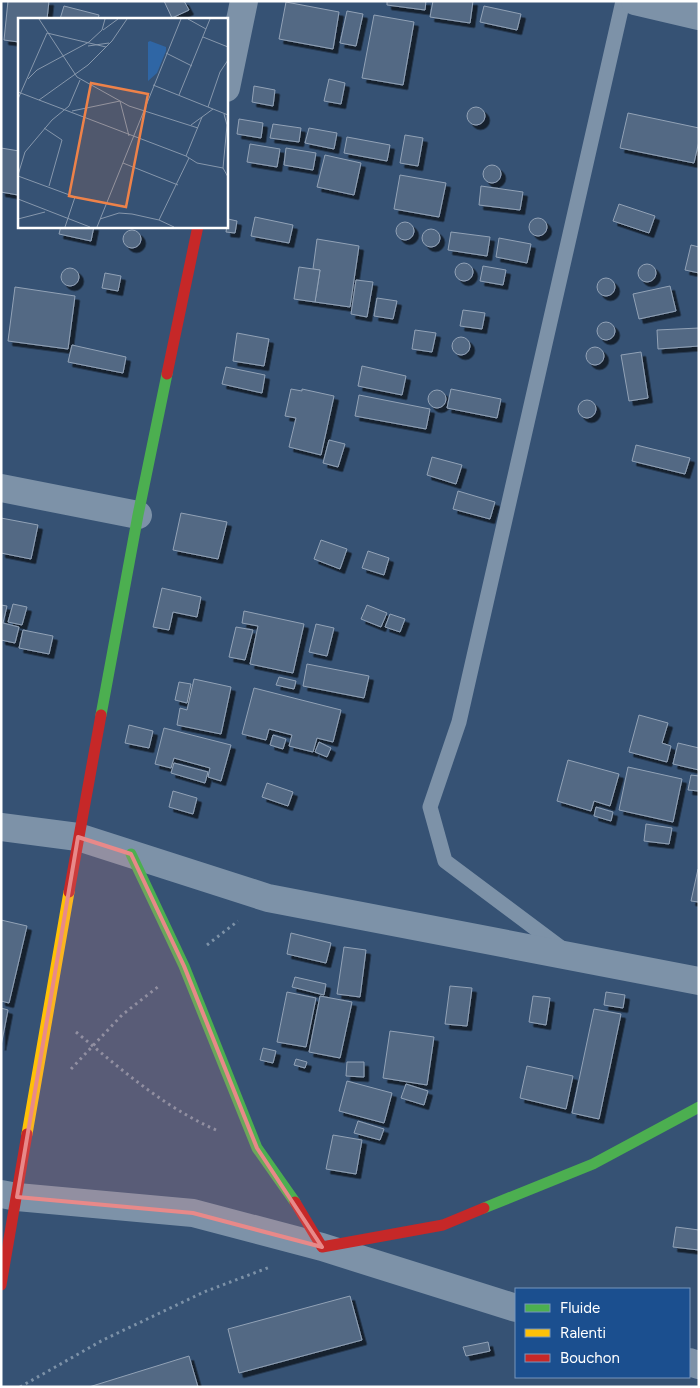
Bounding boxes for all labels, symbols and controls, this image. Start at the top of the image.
inset map [18,18,228,228]
legend [515,1288,690,1378]
text: Fluide [560,1299,600,1317]
text: Ralenti [560,1324,606,1342]
text: Bouchon [560,1349,620,1367]

